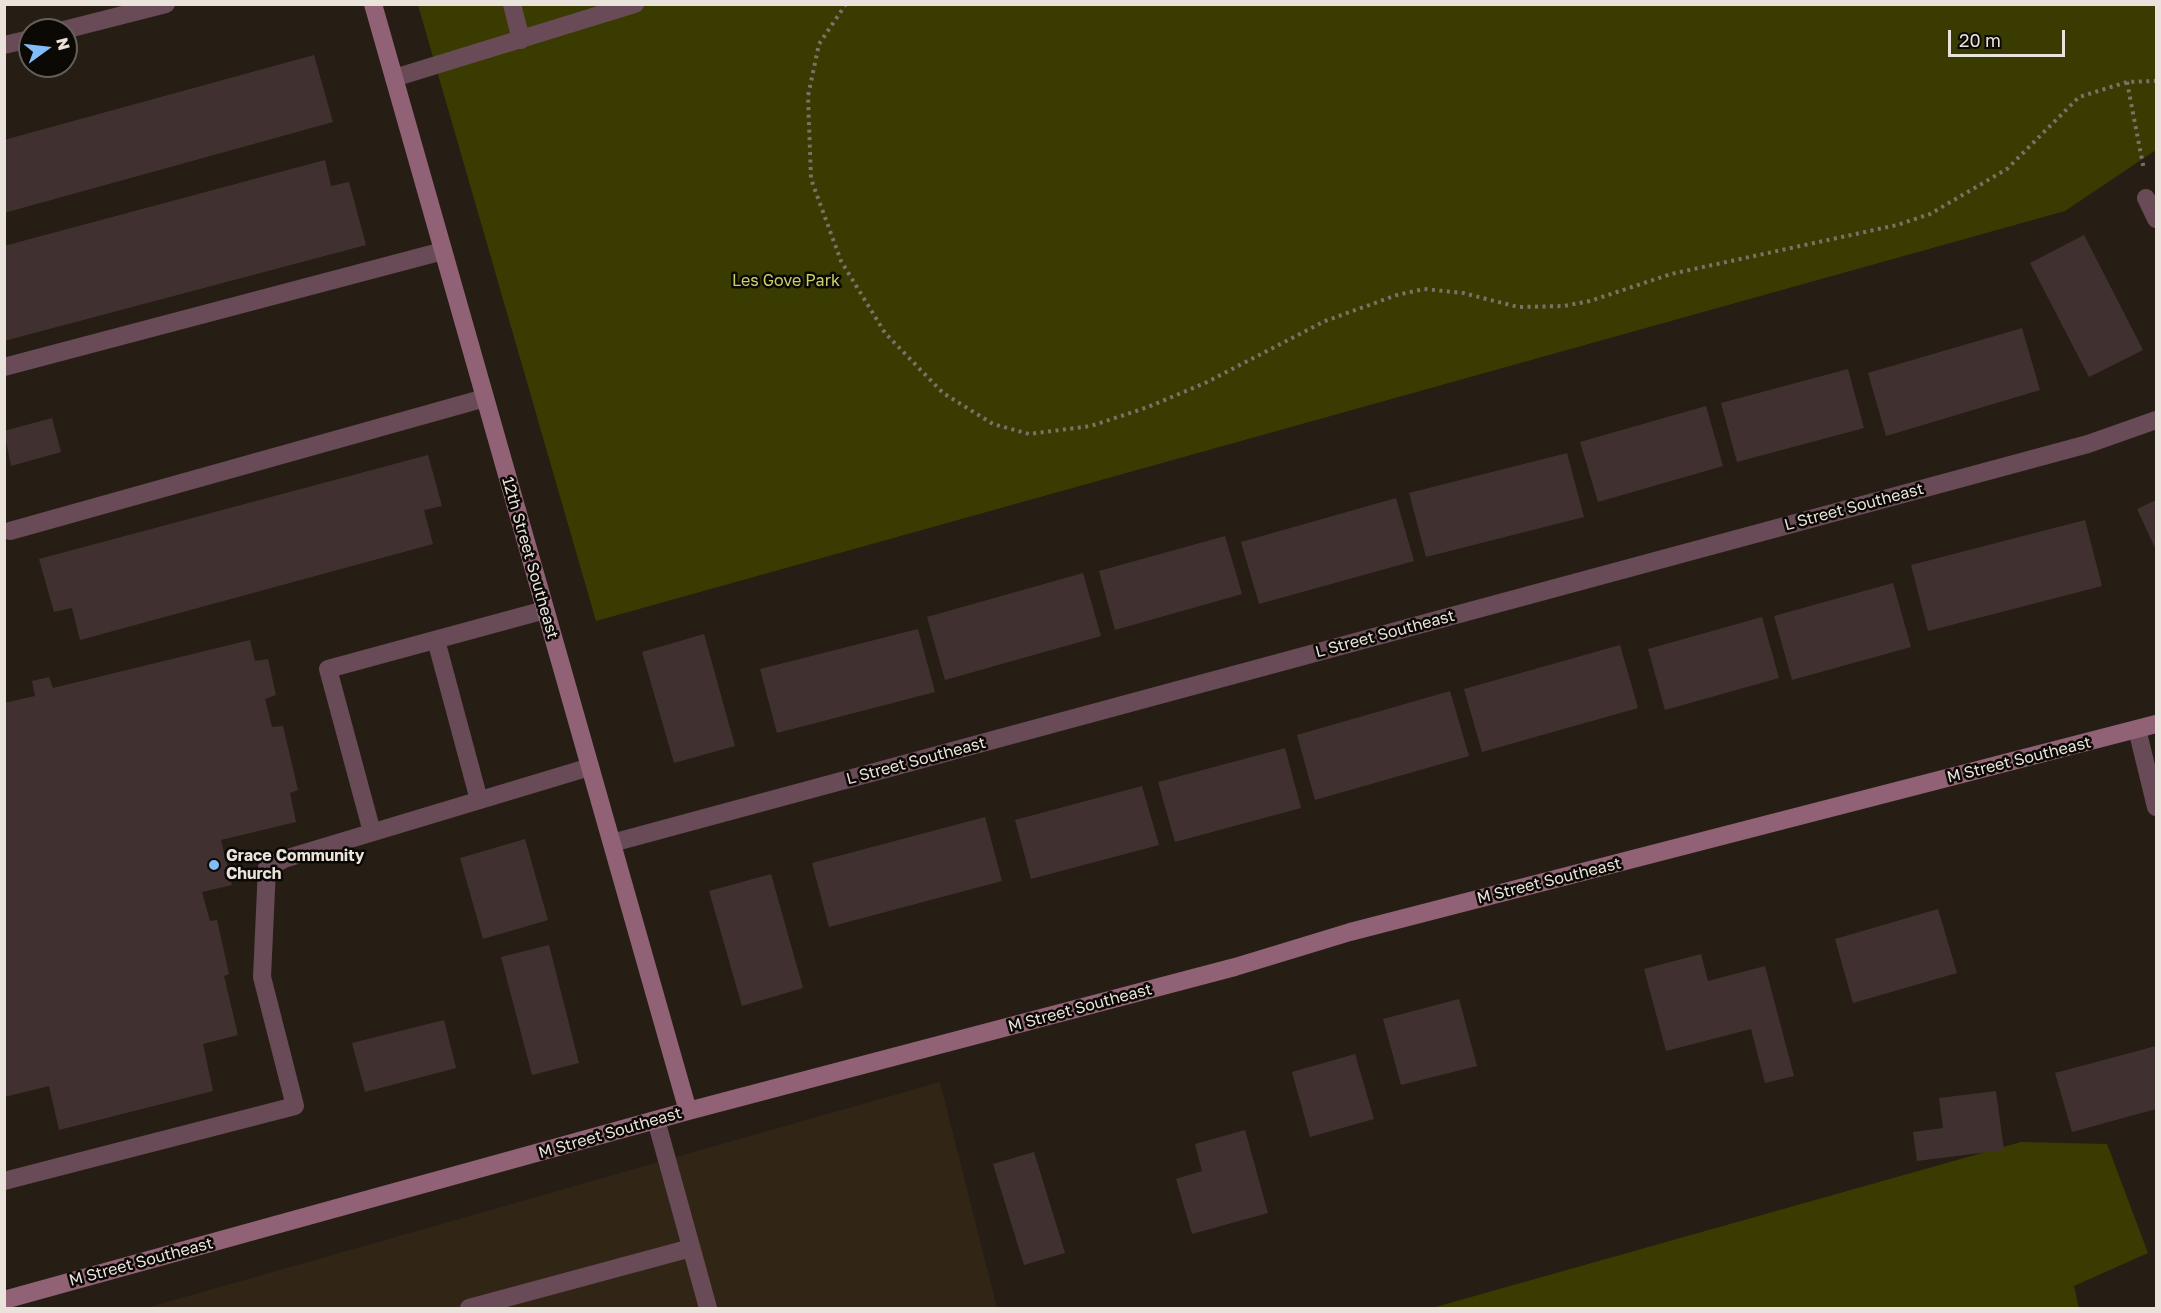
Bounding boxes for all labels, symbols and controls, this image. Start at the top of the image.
north arrow [18,18,78,78]
scale bar [1951,18,2068,56]
text: 20 m [1959,29,2001,51]
text: N [52,35,75,52]
park label: Les Gove Park [732,271,840,291]
street label: 12th Street Southeast [498,475,562,641]
street label: L Street Southeast [1782,479,1926,535]
street label: L Street Southeast [1313,606,1457,662]
street label: L Street Southeast [844,733,988,789]
street label: M Street Southeast [1945,733,2093,787]
place label: Grace Community Church [226,846,364,884]
street label: M Street Southeast [1475,854,1623,908]
marker: Grace Community Church [207,858,221,872]
street label: M Street Southeast [1006,980,1154,1036]
street label: M Street Southeast [536,1103,684,1163]
street label: M Street Southeast [67,1234,215,1290]

